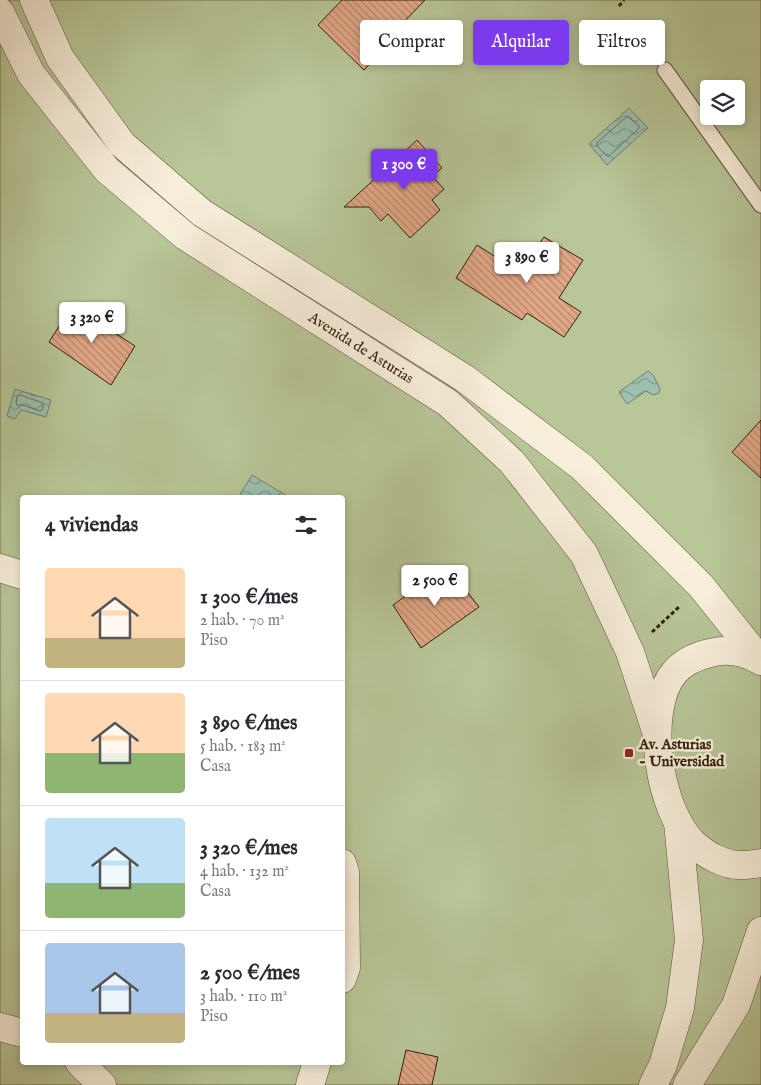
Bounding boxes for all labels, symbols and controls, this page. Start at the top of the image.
chip: Comprar [360,20,463,65]
chip: Alquilar [473,20,569,65]
chip: Filtros [579,20,665,65]
map controls [700,80,745,125]
button: layers [700,80,745,125]
pin: 1 300 € [358,148,450,191]
text: 1 300 € [382,155,426,175]
pin: 3 890 € [481,242,573,284]
text: 3 890 € [505,248,549,268]
pin: 3 320 € [46,302,138,344]
street label: Avenida de Asturias [304,307,417,388]
text: 3 320 € [70,308,114,328]
icon: filters [292,511,320,539]
text: 4 viviendas [45,512,138,539]
pin: 2 500 € [389,564,481,607]
text: 2 500 € [412,571,458,591]
text: 1 300 €/mes [200,584,298,611]
icon: home [85,588,145,648]
text: 2 hab. · 70 m² [200,611,285,631]
text: Piso [200,631,228,651]
text: 3 890 €/mes [200,710,297,737]
icon: home [85,713,145,773]
place label: Av. Asturias - Universidad [638,735,725,771]
text: 5 hab. · 183 m² [200,737,286,757]
marker: Av. Asturias - Universidad [623,747,635,759]
text: Casa [200,757,231,777]
text: 3 320 €/mes [200,835,298,862]
icon: home [85,838,145,898]
text: 4 hab. · 132 m² [200,862,289,882]
text: Casa [200,882,231,902]
text: 2 500 €/mes [200,960,300,987]
icon: home [85,963,145,1023]
text: 3 hab. · 110 m² [200,987,287,1007]
text: Piso [200,1007,228,1027]

